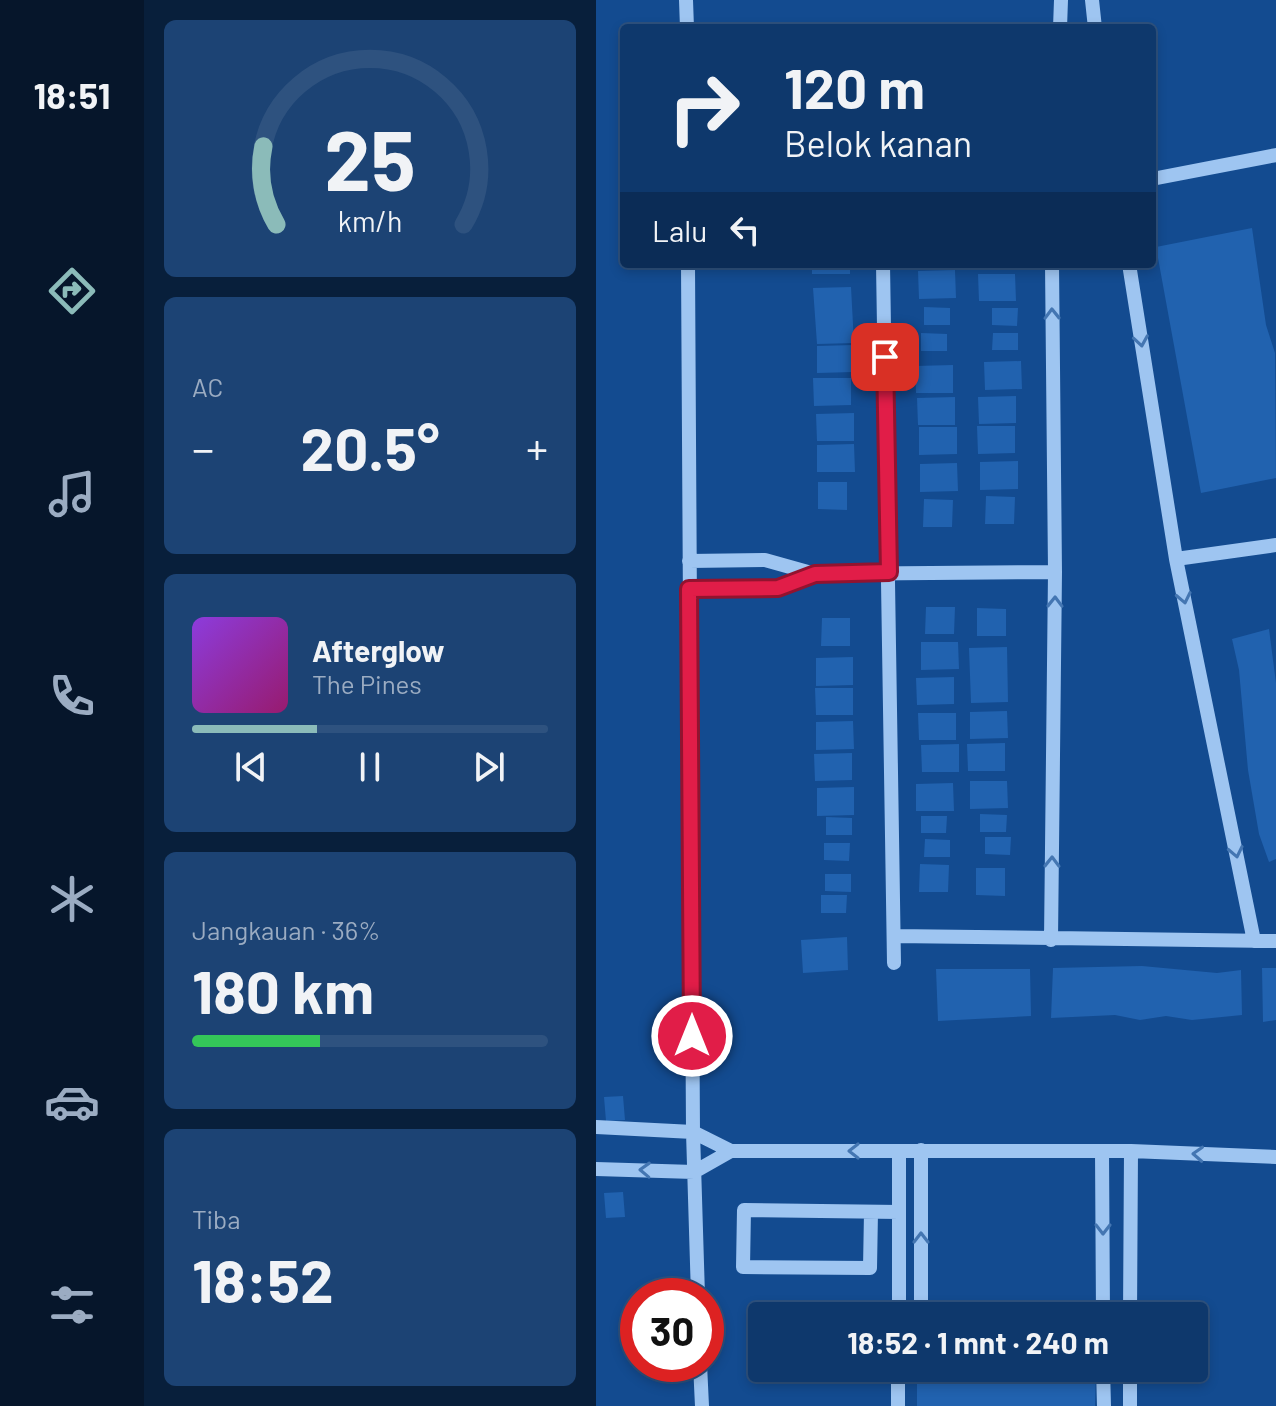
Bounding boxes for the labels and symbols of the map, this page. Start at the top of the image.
one-way arrow [1043,307,1061,320]
pin [851,323,919,391]
one-way arrow [1132,334,1149,348]
one-way arrow [1175,590,1192,604]
one-way arrow [1046,595,1063,608]
one-way arrow [1227,845,1244,859]
one-way arrow [1043,855,1061,868]
position arrow [650,994,734,1078]
one-way arrow [847,1142,860,1160]
one-way arrow [1191,1145,1204,1162]
one-way arrow [638,1162,651,1179]
one-way arrow [1094,1223,1111,1236]
one-way arrow [912,1231,930,1244]
speed limit sign: 30 [620,1278,724,1382]

